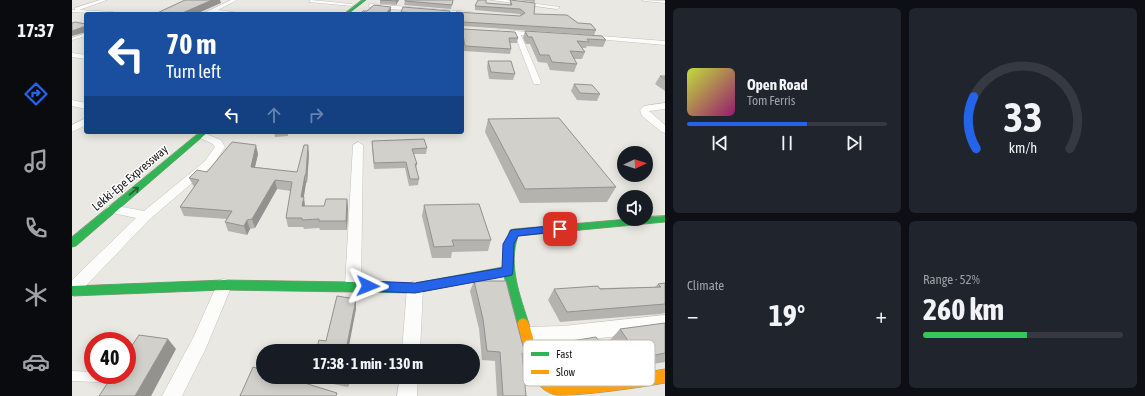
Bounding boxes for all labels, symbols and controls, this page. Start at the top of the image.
text: 17:37 [17,20,55,41]
icon: left [100,28,152,80]
text: 70 m [166,28,216,60]
text: Turn left [166,61,221,82]
text: Open Road [747,76,808,93]
icon: directions [22,80,50,108]
text: 33 [1003,92,1043,140]
text: Tom Ferris [747,93,795,108]
icon: left [221,104,243,126]
icon: ahead [263,104,285,126]
icon: right [305,104,327,126]
icon: previous [709,132,731,154]
icon: pause [776,132,798,154]
icon: next [843,132,865,154]
text: km/h [1009,139,1037,155]
street label: Lekki-Epe Expressway [89,142,171,214]
north arrow [617,146,653,182]
map controls [617,146,653,226]
icon: music [22,147,50,175]
one-way arrow [128,186,139,195]
button: sound [617,190,653,226]
pin [543,212,577,246]
icon: phone [22,214,50,242]
icon: arrive [549,218,571,240]
position arrow [347,265,389,307]
text: Range · 52% [923,272,980,287]
text: Climate [687,278,724,293]
icon: climate [22,281,50,309]
text: 260 km [923,292,1004,326]
text: 19° [769,298,805,332]
text: − [687,302,698,328]
text: + [876,302,887,328]
speed limit sign: 40 [84,332,136,384]
legend [523,340,655,386]
icon: car [22,348,50,376]
text: Fast [556,348,572,360]
text: 17:38 · 1 min · 130 m [313,355,423,372]
text: Slow [556,366,575,378]

